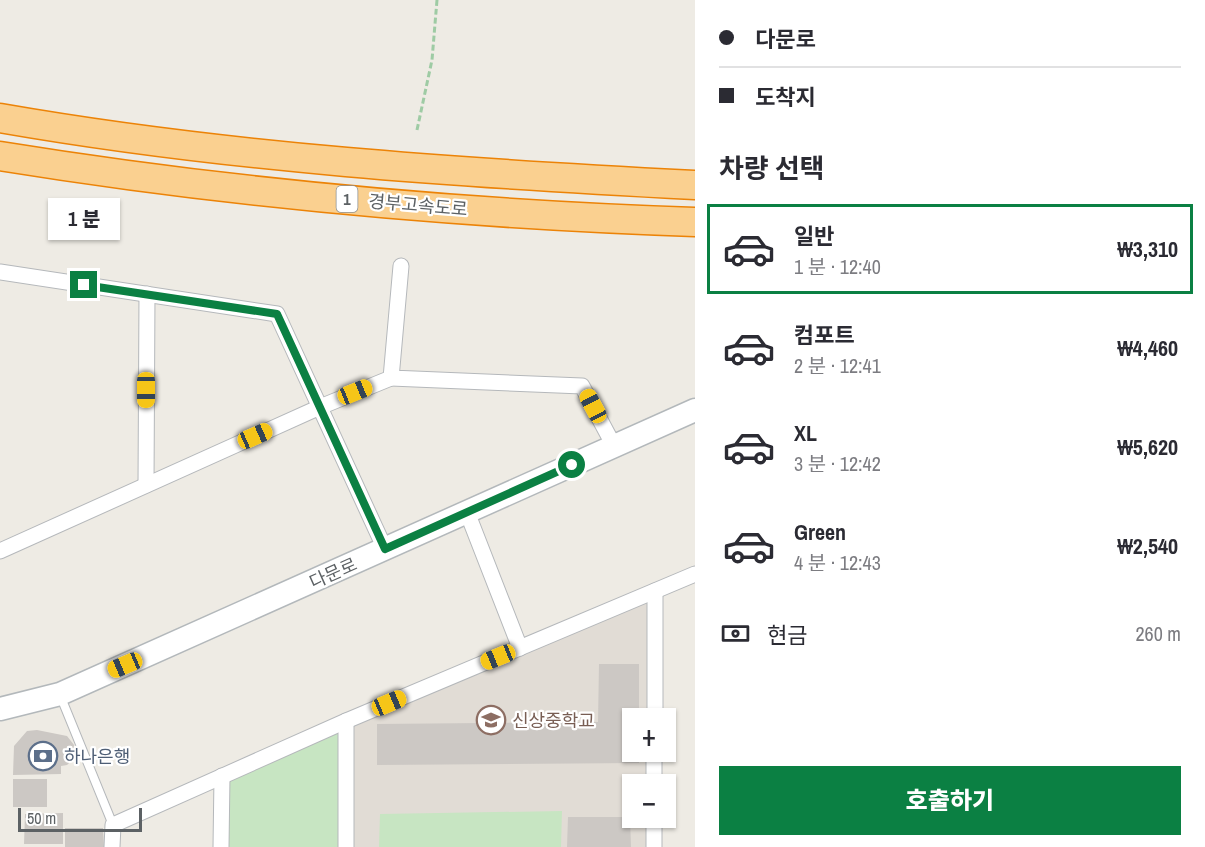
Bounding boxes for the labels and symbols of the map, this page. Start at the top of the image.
road number: 1 [336,186,358,212]
street label: 경부고속도로 [367,188,469,222]
callout: 1 분 [48,198,120,240]
route end [70,271,97,298]
car [137,372,155,408]
car [335,377,375,407]
car [577,386,609,426]
car [235,420,275,452]
route start [558,451,585,478]
street label: 다문로 [305,551,361,595]
car [478,642,518,672]
car [105,650,145,680]
car [369,688,409,718]
school or university icon: 신상중학교 [475,704,507,736]
place label: 신상중학교 [512,708,595,733]
bank icon: 하나은행 [27,740,59,772]
place label: 하나은행 [64,744,130,769]
scale bar [18,805,142,832]

